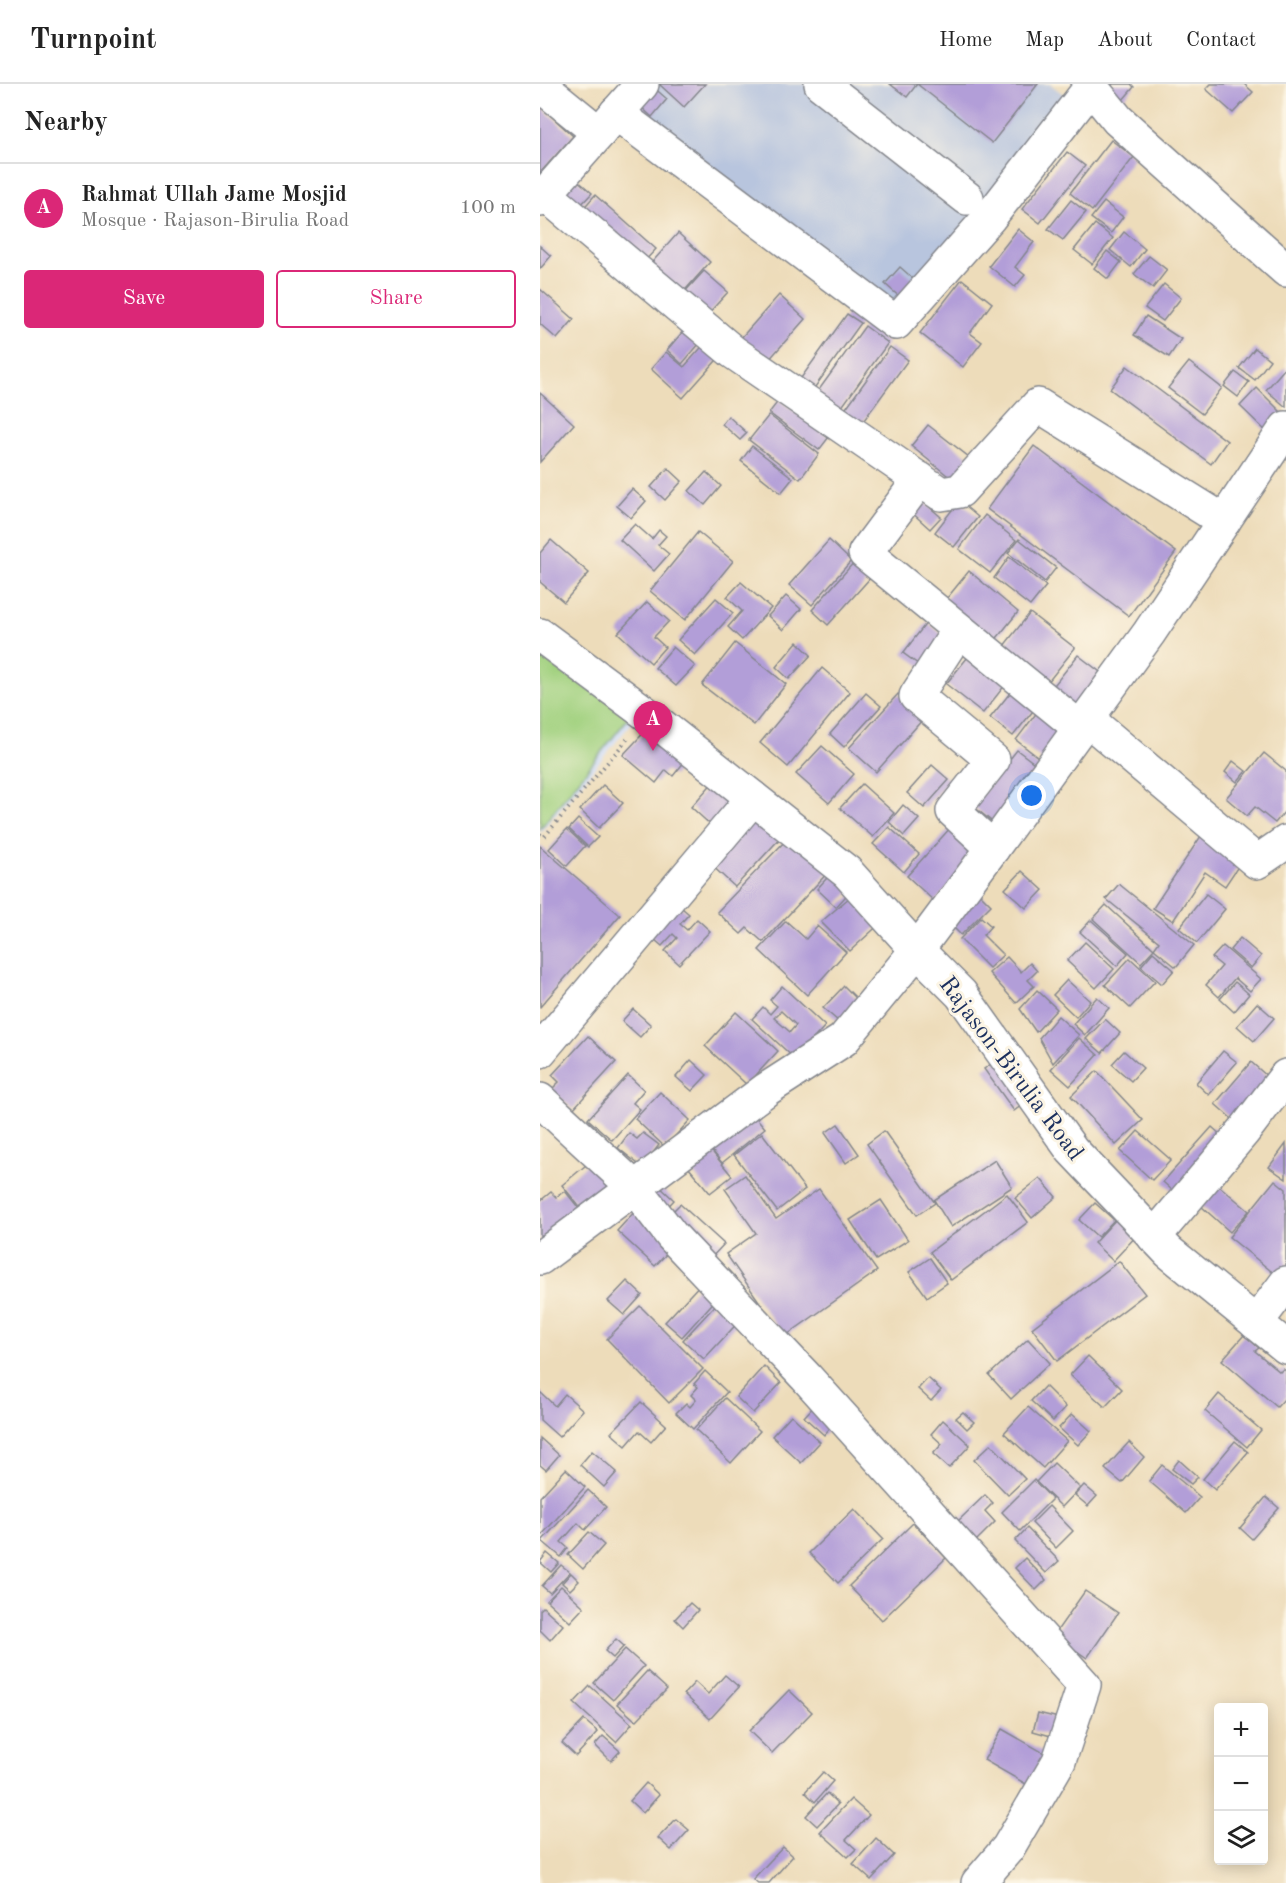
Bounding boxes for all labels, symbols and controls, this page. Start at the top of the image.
text: Turnpoint [30,27,157,55]
text: Home [939,30,992,51]
text: Map [1025,30,1064,51]
text: About [1097,30,1153,51]
text: Contact [1186,30,1256,51]
text: Nearby [24,110,108,136]
text: Rahmat Ullah Jame Mosjid [81,184,347,206]
text: A [36,198,51,218]
text: 100 m [460,198,516,218]
text: Mosque · Rajason-Birulia Road [81,211,349,231]
button: Save [24,270,264,328]
button: Share [276,270,516,328]
pin: A [634,702,672,751]
your location [1017,781,1046,810]
street label: Rajason-Birulia Road [934,973,1087,1166]
map controls [1214,1703,1268,1865]
button: + [1214,1703,1268,1757]
button: − [1214,1757,1268,1811]
button: layers [1214,1811,1268,1865]

